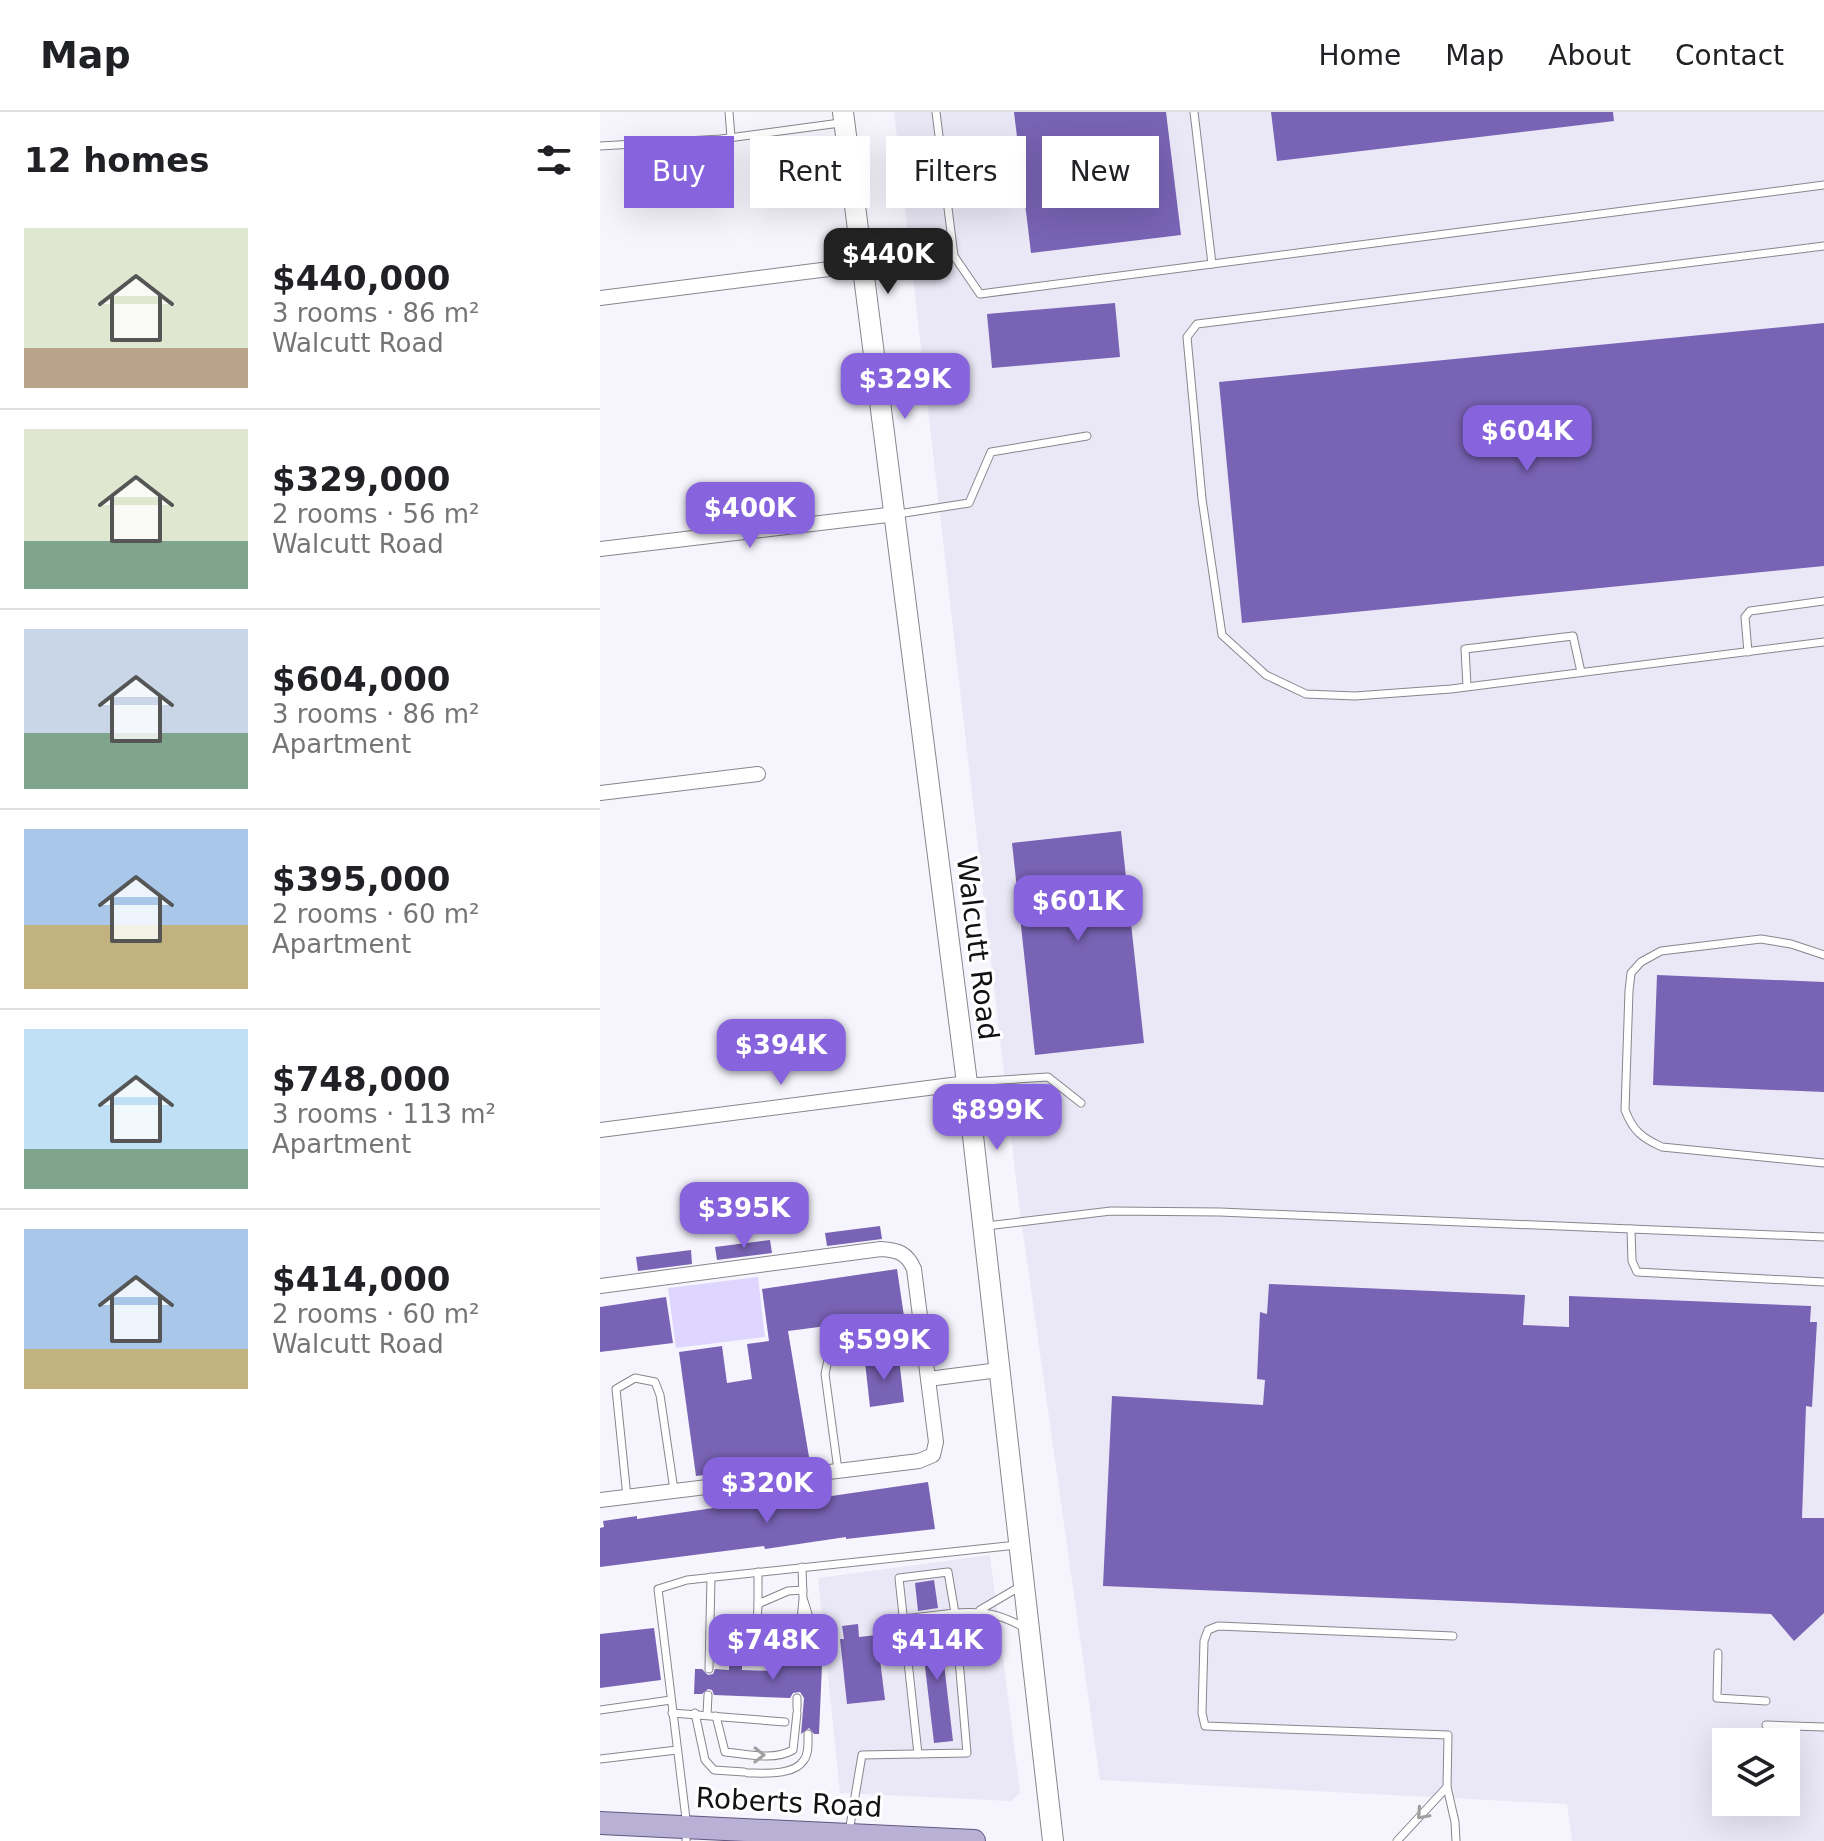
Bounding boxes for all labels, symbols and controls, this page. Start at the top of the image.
text: Map [40,33,131,77]
text: Home [1318,39,1401,72]
text: Map [1445,39,1504,72]
text: About [1548,39,1631,72]
text: Contact [1675,39,1784,72]
chip: Buy [624,136,734,208]
chip: Rent [750,136,870,208]
chip: Filters [886,136,1026,208]
chip: New [1042,136,1159,208]
icon: filters [532,138,576,182]
text: 12 homes [24,140,209,180]
pin: $440K [832,228,944,296]
text: $440K [842,239,934,269]
text: $440,000 [272,258,451,298]
icon: home [88,260,184,356]
text: 3 rooms · 86 m² [272,298,480,328]
text: Walcutt Road [272,328,444,358]
pin: $329K [849,353,961,421]
text: $329K [859,364,951,394]
pin: $604K [1471,405,1583,473]
text: $604K [1481,416,1573,446]
text: $329,000 [272,459,451,499]
icon: home [88,461,184,557]
pin: $400K [694,482,806,550]
text: $400K [704,493,796,523]
text: 2 rooms · 56 m² [272,499,480,529]
text: Walcutt Road [272,529,444,559]
text: $604,000 [272,659,451,699]
icon: home [88,661,184,757]
text: 3 rooms · 86 m² [272,699,480,729]
text: Apartment [272,729,411,759]
street label: Walcutt Road [950,854,1005,1042]
text: $395,000 [272,859,451,899]
icon: home [88,861,184,957]
pin: $601K [1022,875,1134,943]
text: $601K [1032,886,1124,916]
text: 2 rooms · 60 m² [272,899,480,929]
text: Apartment [272,929,411,959]
pin: $394K [725,1019,837,1087]
text: $394K [735,1030,827,1060]
text: $748,000 [272,1059,451,1099]
icon: home [88,1061,184,1157]
pin: $899K [941,1084,1053,1152]
text: $899K [951,1095,1043,1125]
text: 3 rooms · 113 m² [272,1099,496,1129]
text: Apartment [272,1129,411,1159]
pin: $395K [688,1182,800,1250]
text: $395K [698,1193,790,1223]
text: $414,000 [272,1259,451,1299]
icon: home [88,1261,184,1357]
text: 2 rooms · 60 m² [272,1299,480,1329]
pin: $599K [828,1314,940,1382]
text: $599K [838,1325,930,1355]
text: Walcutt Road [272,1329,444,1359]
pin: $320K [711,1457,823,1525]
text: $320K [721,1468,813,1498]
pin: $748K [717,1614,829,1682]
pin: $414K [881,1614,993,1682]
text: $748K [727,1625,819,1655]
text: $414K [891,1625,983,1655]
map controls [1712,1728,1800,1816]
button: layers [1712,1728,1800,1816]
one-way arrow [754,1746,766,1763]
street label: Roberts Road [695,1781,883,1824]
one-way arrow [1417,1804,1431,1819]

